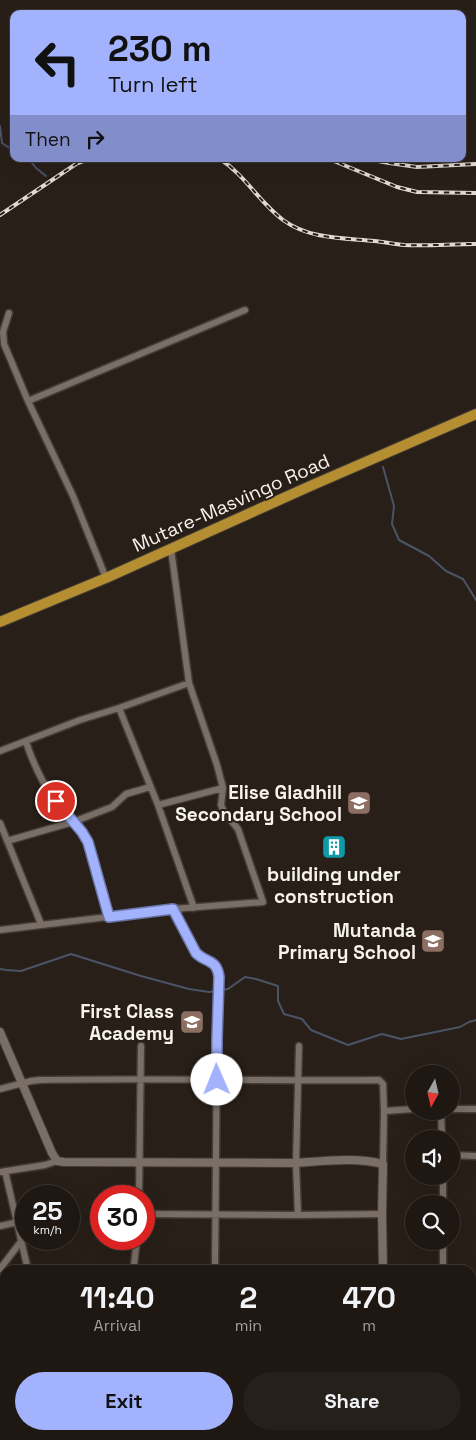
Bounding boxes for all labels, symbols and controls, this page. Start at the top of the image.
text: 230 m [108,27,212,71]
icon: left [25,30,90,95]
text: Turn left [108,70,198,98]
icon: right [81,125,109,153]
text: Then [25,127,71,152]
street label: Mutare-Masvingo Road [128,448,334,558]
pin [35,780,77,822]
place label: Elise Gladhill Secondary School [175,780,342,827]
icon: arrive [42,787,70,815]
school or university icon: Elise Gladhill Secondary School [346,790,372,816]
building icon: building under construction [321,834,347,860]
place label: building under construction [267,862,401,909]
place label: Mutanda Primary School [278,918,416,965]
school or university icon: Mutanda Primary School [420,928,446,954]
place label: First Class Academy [80,999,174,1046]
school or university icon: First Class Academy [179,1009,205,1035]
position arrow [190,1053,242,1105]
north arrow [405,1065,460,1120]
map controls [405,1065,460,1250]
button: sound [405,1130,460,1185]
speed limit sign: 30 [90,1185,155,1250]
text: 25 [33,1195,62,1227]
button: search [405,1195,460,1250]
text: km/h [33,1222,62,1238]
text: 11:40 [80,1278,155,1317]
text: 2 [239,1278,257,1317]
text: 470 [342,1278,396,1317]
text: Arrival [94,1315,141,1336]
text: min [235,1315,262,1336]
text: m [362,1315,376,1336]
button: Exit [15,1372,233,1430]
button: Share [243,1372,461,1430]

